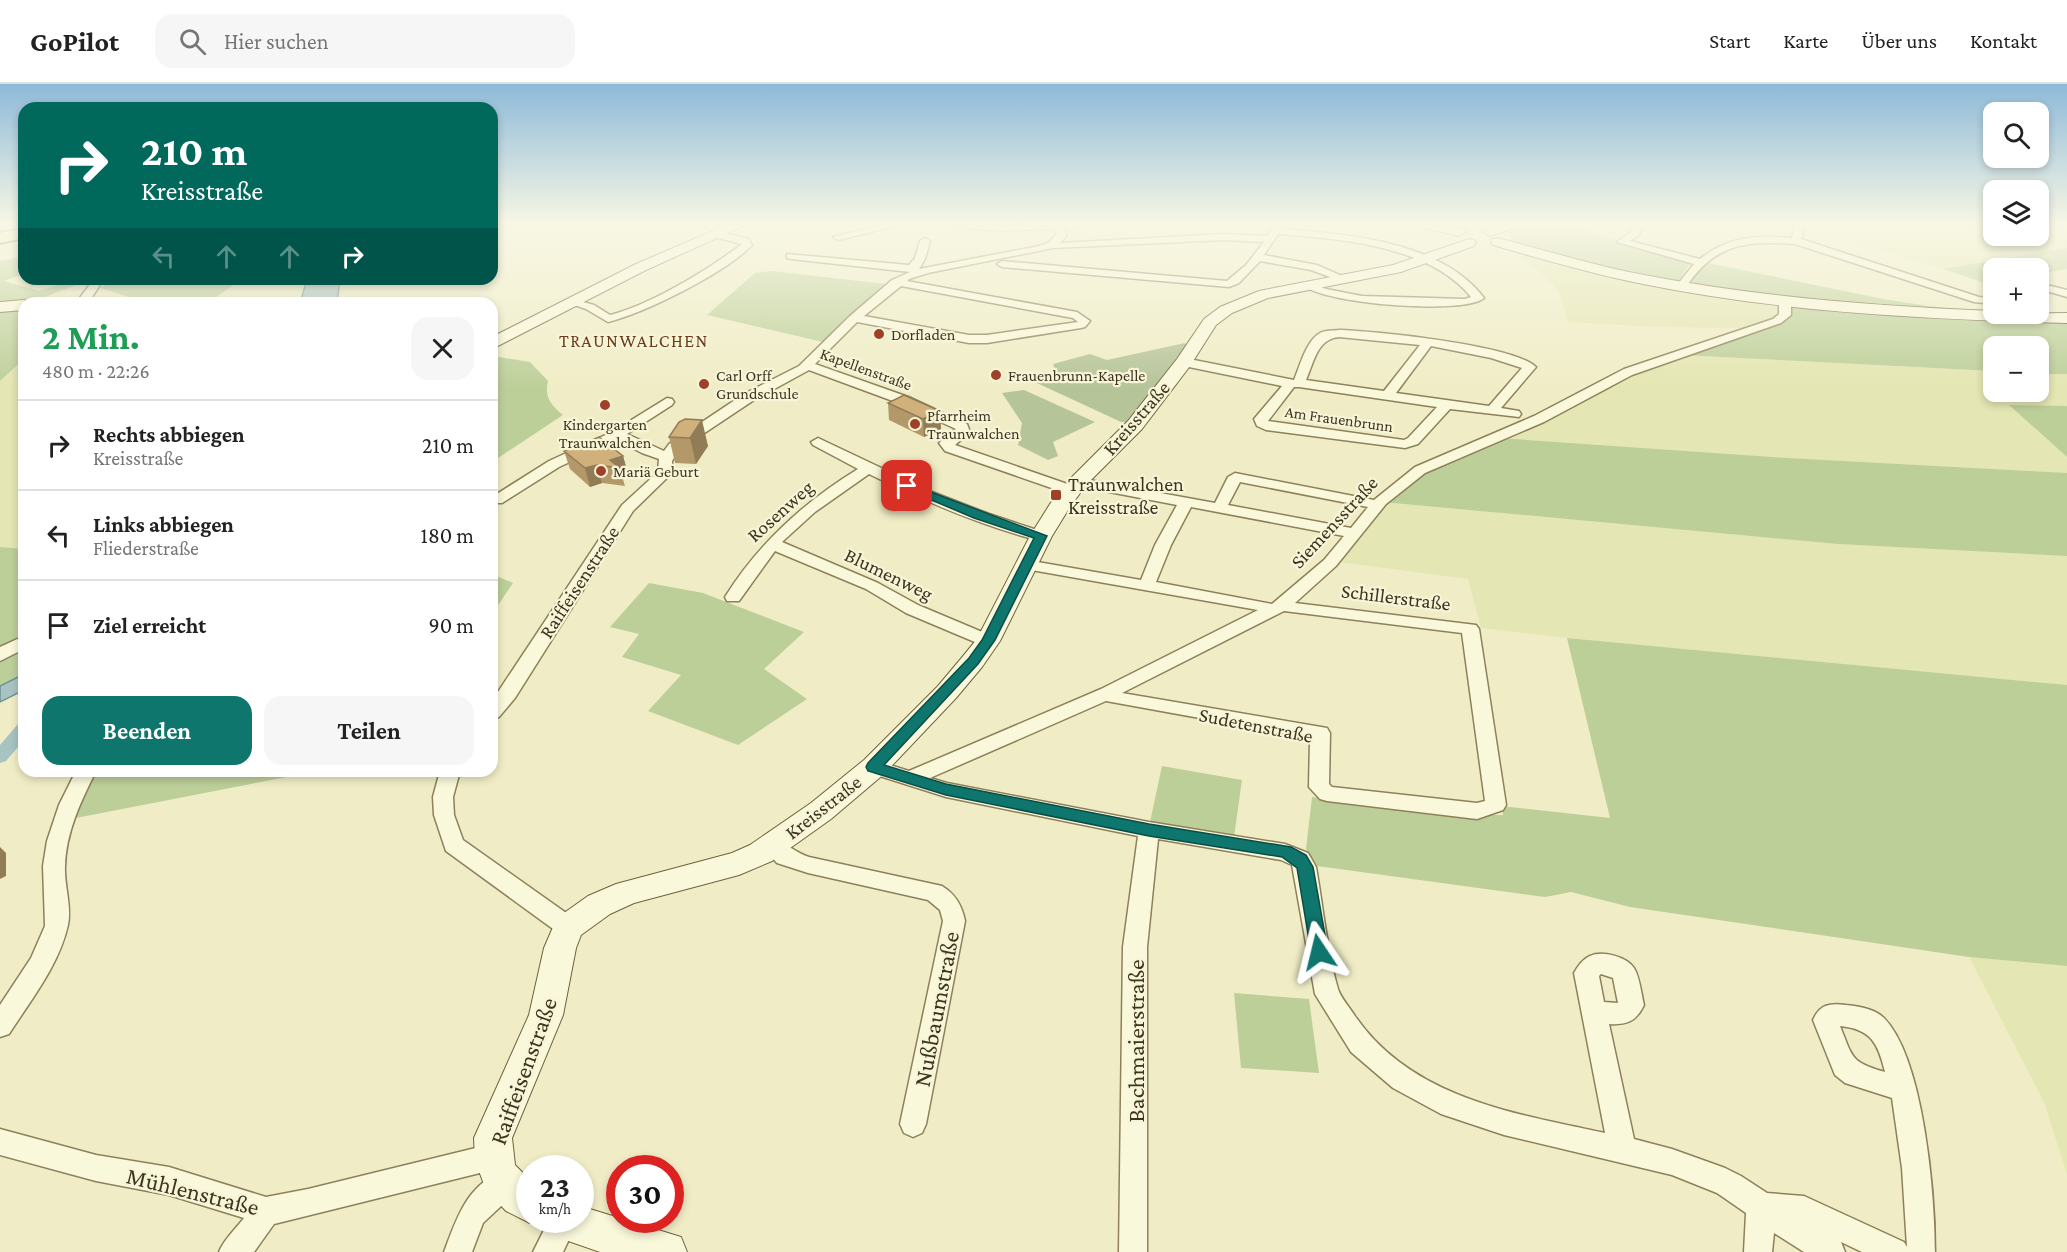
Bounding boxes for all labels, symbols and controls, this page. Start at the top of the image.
search box [155,14,575,68]
icon: search [176,25,209,58]
text: GoPilot [30,26,119,57]
text: Hier suchen [224,29,329,54]
text: Start [1709,29,1750,53]
text: Karte [1783,29,1828,53]
text: Über uns [1861,29,1937,53]
text: Kontakt [1970,29,2037,53]
map controls [1983,102,2049,402]
button: search [1983,102,2049,168]
icon: right [42,126,120,204]
text: 210 m [141,127,247,174]
text: Kreisstraße [141,176,263,206]
button: layers [1983,180,2049,246]
icon: left [147,240,180,273]
icon: ahead [210,240,243,273]
icon: ahead [273,240,306,273]
icon: right [336,240,369,273]
button: + [1983,258,2049,324]
text: 2 Min. [42,317,140,357]
button: close [411,317,474,380]
place label: Dorfladen [891,326,956,343]
marker: Dorfladen [872,327,886,341]
district label: TRAUNWALCHEN [559,331,709,351]
button: − [1983,336,2049,402]
street label: Kapellenstraße [818,345,914,394]
text: 480 m · 22:26 [42,360,150,382]
place label: Carl Orff Grundschule [716,367,798,402]
place label: Frauenbrunn-Kapelle [1008,367,1145,385]
marker: Frauenbrunn-Kapelle [989,368,1003,382]
marker: Carl Orff Grundschule [697,377,711,391]
street label: Kreisstraße [1098,377,1174,459]
marker: Kindergarten Traunwalchen [598,398,612,412]
street label: Am Frauenbrunn [1284,403,1395,435]
place label: Pfarrheim Traunwalchen [927,407,1020,442]
place label: Kindergarten Traunwalchen [559,416,652,451]
marker: Pfarrheim Traunwalchen [908,417,922,431]
text: Rechts abbiegen [93,422,245,447]
icon: right [42,429,75,462]
text: 210 m [422,433,474,458]
text: Kreisstraße [93,447,183,469]
pin [881,460,932,511]
place label: Mariä Geburt [613,463,699,480]
marker: Mariä Geburt [594,464,608,478]
icon: arrive [890,469,923,502]
street label: Siemensstraße [1286,471,1382,572]
place label: Traunwalchen Kreisstraße [1068,473,1184,518]
street label: Rosenweg [743,475,818,547]
marker: Traunwalchen Kreisstraße [1049,488,1063,502]
text: Links abbiegen [93,512,234,537]
icon: left [42,519,75,552]
street label: Raiffeisenstraße [535,522,623,642]
text: 180 m [421,523,474,548]
text: Fliederstraße [93,537,199,559]
street label: Blumenweg [841,543,937,606]
street label: Schillerstraße [1340,579,1452,615]
icon: arrive [42,609,75,642]
text: Ziel erreicht [93,613,206,638]
text: 90 m [429,613,474,638]
button: Beenden [42,696,252,765]
button: Teilen [264,696,474,765]
street label: Sudetenstraße [1197,703,1315,747]
street label: Kreisstraße [781,770,866,844]
position arrow [1287,920,1351,984]
street label: Nußbaumstraße [908,929,964,1089]
street label: Bachmaierstraße [1122,959,1149,1123]
street label: Raiffeisenstraße [484,994,562,1148]
speed limit sign: 30 [606,1155,684,1233]
street label: Mühlenstraße [124,1161,262,1221]
text: 23 [540,1170,570,1203]
text: km/h [539,1201,571,1217]

